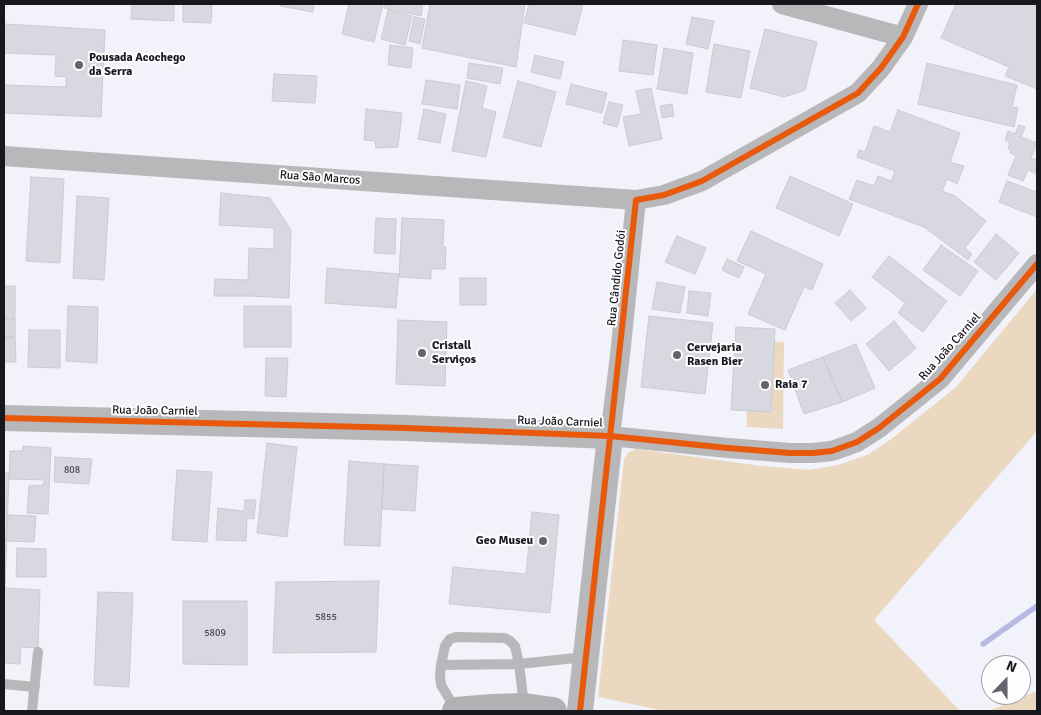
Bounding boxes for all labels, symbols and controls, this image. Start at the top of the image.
place label: Pousada Acochego da Serra [89,51,186,79]
marker: Pousada Acochego da Serra [73,59,85,71]
street label: Rua São Marcos [279,168,361,188]
street label: Rua Cândido Godói [605,229,629,327]
street label: Rua João Carniel [916,310,984,384]
place label: Cristall Serviços [432,339,476,367]
place label: Cervejaria Rasen Bier [687,341,743,369]
marker: Cristall Serviços [416,347,428,359]
marker: Cervejaria Rasen Bier [671,349,683,361]
place label: Raia 7 [775,378,807,392]
marker: Raia 7 [759,379,771,391]
street label: Rua João Carniel [112,403,198,419]
street label: Rua João Carniel [517,413,603,431]
house number: 808 [64,464,80,476]
place label: Geo Museu [476,534,533,548]
marker: Geo Museu [537,535,549,547]
house number: 5855 [315,611,337,623]
house number: 5809 [204,627,226,639]
north arrow [981,655,1031,705]
text: N [1004,657,1019,676]

